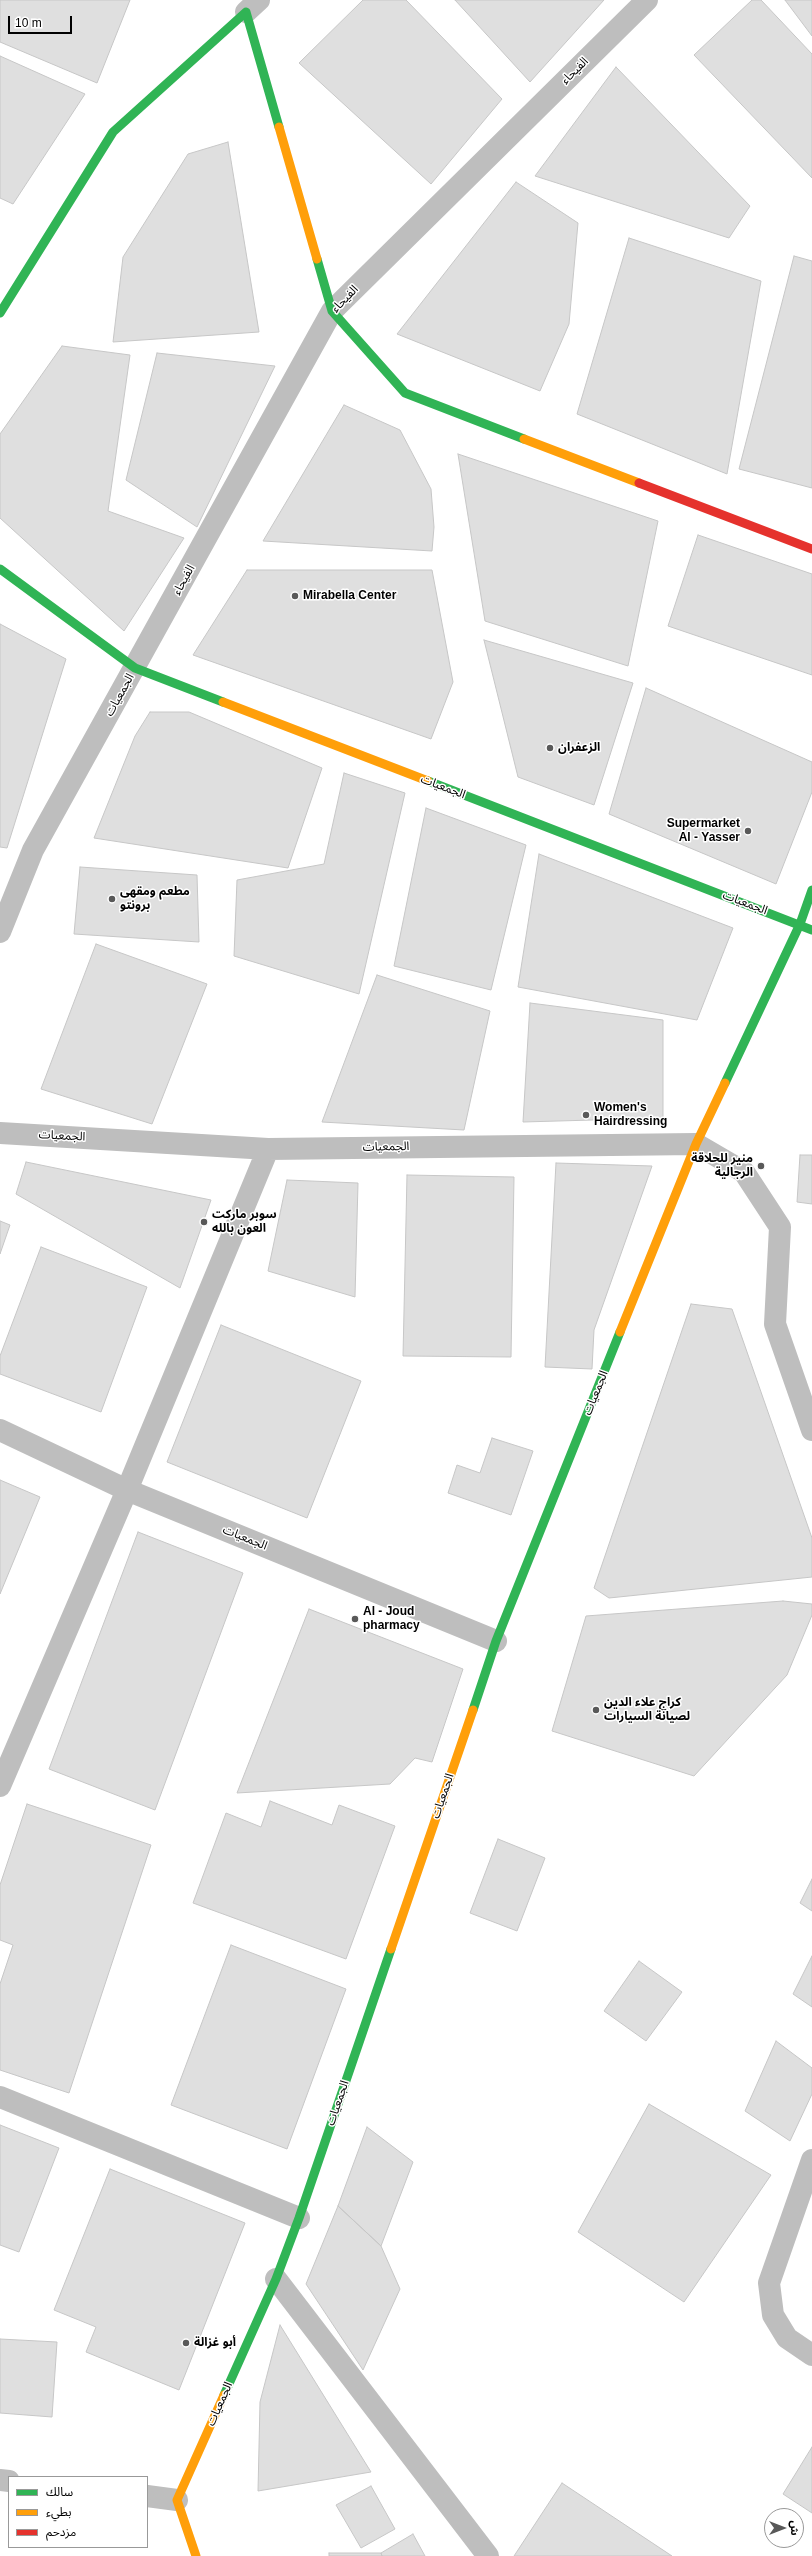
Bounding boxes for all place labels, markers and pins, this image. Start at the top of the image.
place label: Mirabella Center [303,589,396,603]
marker: Mirabella Center [290,591,300,601]
place label: الزعفران [558,741,600,755]
marker: الزعفران [545,743,555,753]
place label: Supermarket Al - Yasser [667,817,740,845]
marker: Supermarket Al - Yasser [743,826,753,836]
place label: مطعم ومقهى برونتو [120,885,190,913]
marker: مطعم ومقهى برونتو [107,894,117,904]
place label: Women's Hairdressing [594,1101,667,1129]
marker: Women's Hairdressing [581,1110,591,1120]
place label: منير للحلاقة الرجالية [691,1152,753,1180]
marker: منير للحلاقة الرجالية [756,1161,766,1171]
place label: سوبر ماركت العون بالله [212,1208,277,1236]
marker: سوبر ماركت العون بالله [199,1217,209,1227]
place label: Al - Joud pharmacy [363,1605,420,1633]
marker: Al - Joud pharmacy [350,1614,360,1624]
place label: كراج علاء الدين لصيانة السيارات [604,1696,690,1724]
marker: كراج علاء الدين لصيانة السيارات [591,1705,601,1715]
place label: أبو غزالة [194,2336,236,2350]
marker: أبو غزالة [181,2338,191,2348]

